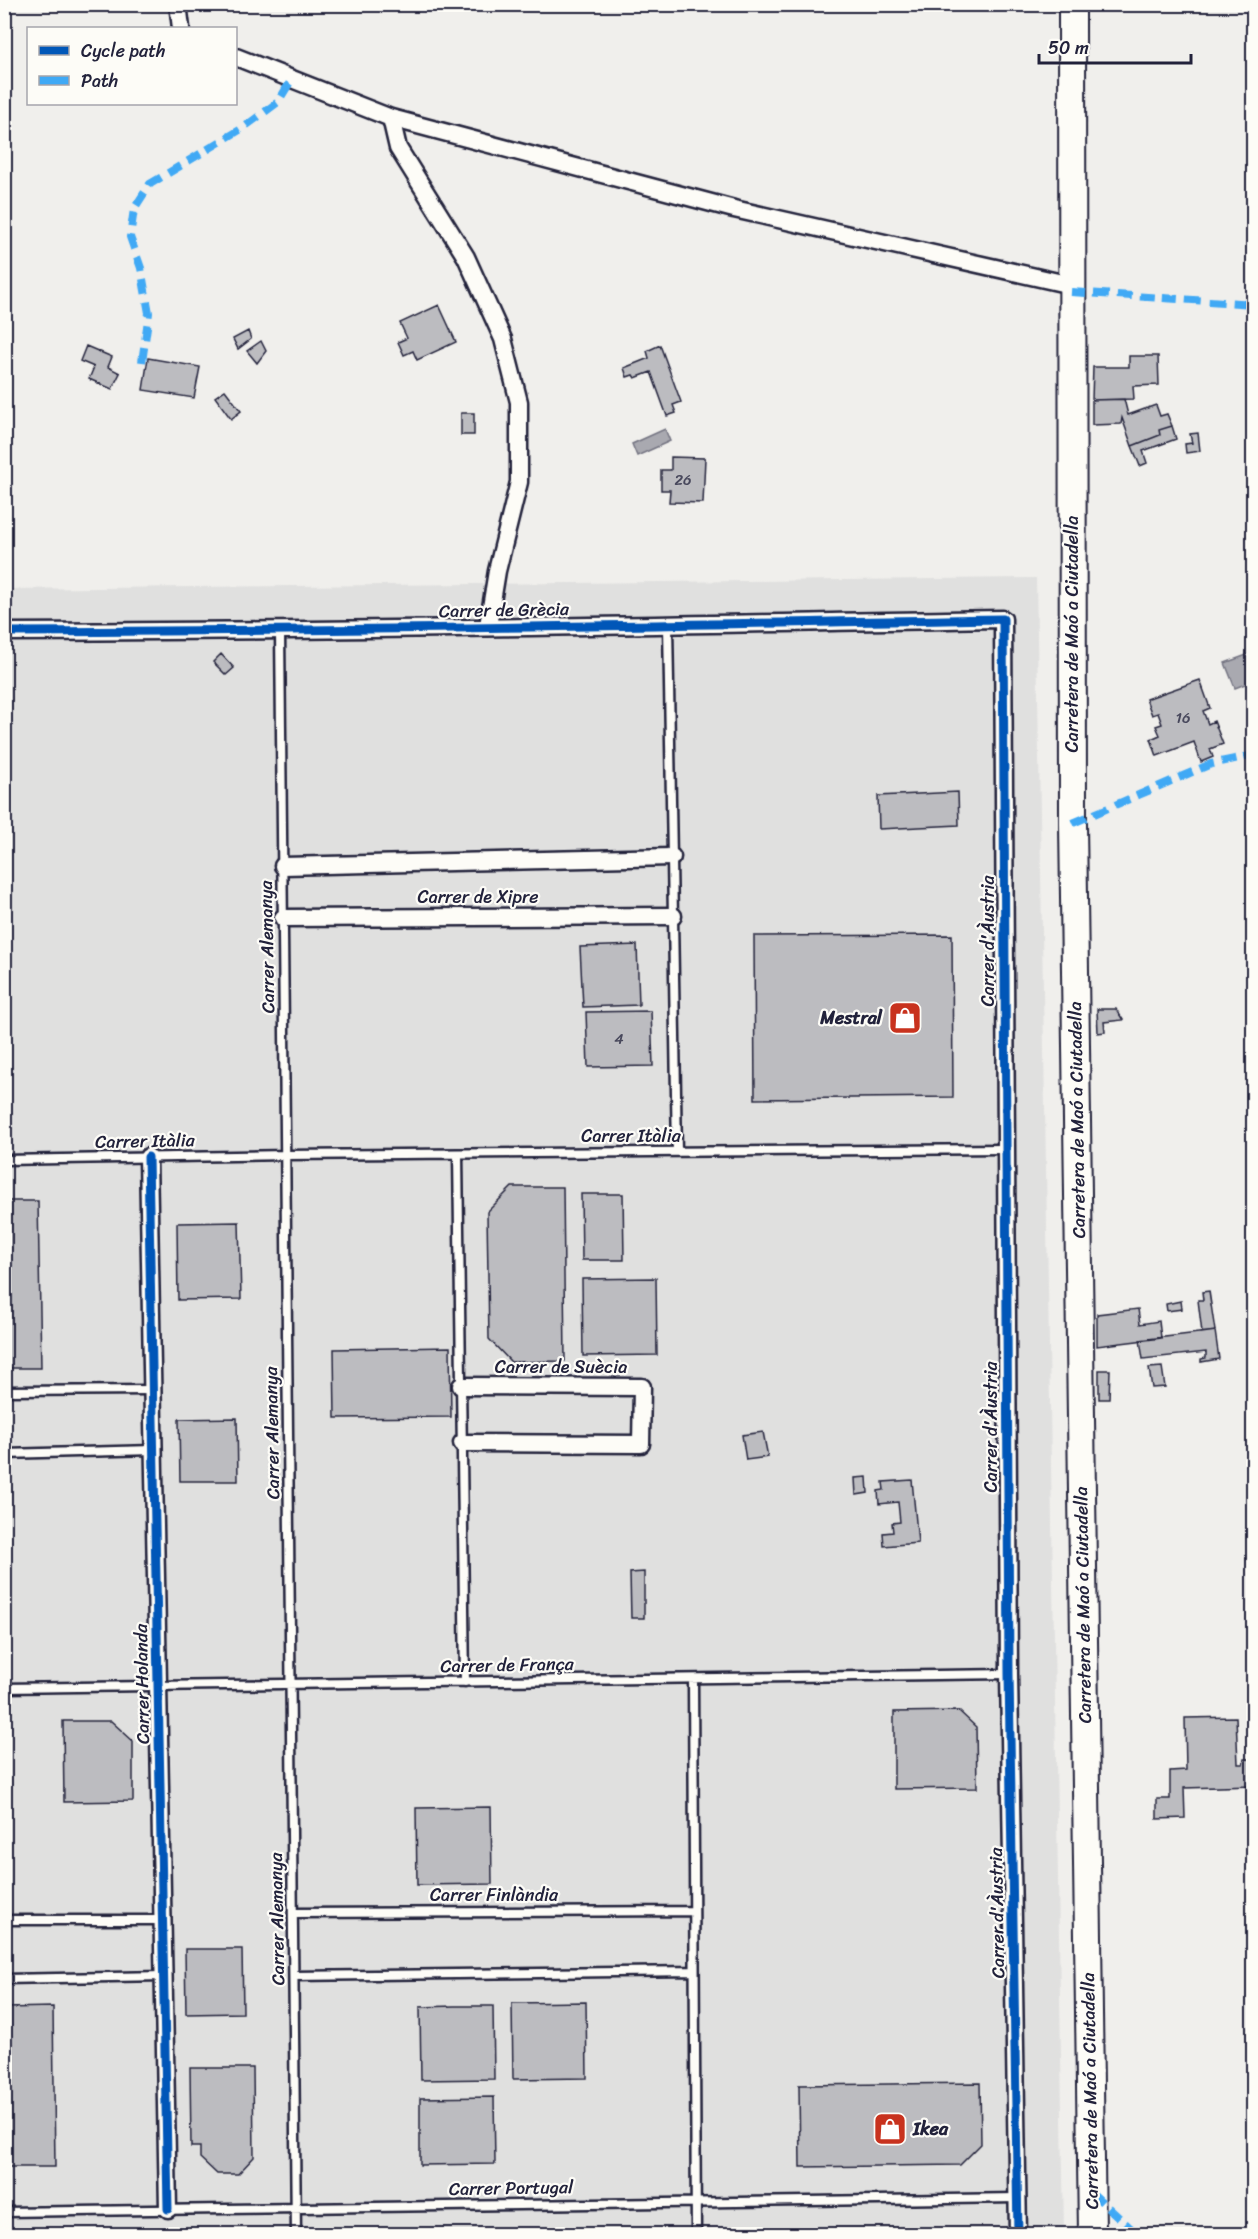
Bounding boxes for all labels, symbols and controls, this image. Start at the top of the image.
legend [27,27,237,105]
scale bar [1039,27,1190,65]
text: 50 m [1048,32,1089,64]
text: Cycle path [81,35,165,67]
text: Path [81,65,118,97]
house number: 26 [674,467,692,493]
street label: Carretera de Maó a Ciutadella [1056,516,1088,752]
street label: Carrer de Grècia [439,593,570,627]
house number: 16 [1176,705,1190,731]
street label: Carrer d'Àustria [972,875,1004,1006]
street label: Carrer Alemanya [250,879,284,1014]
street label: Carrer de Xipre [417,881,539,913]
shop icon: Mestral [887,1000,923,1036]
street label: Carretera de Maó a Ciutadella [1059,1001,1095,1239]
place label: Mestral [819,1002,883,1034]
house number: 4 [614,1026,624,1052]
street label: Carrer Itàlia [581,1120,682,1152]
street label: Carrer Itàlia [95,1124,196,1158]
street label: Carrer de Suècia [495,1351,627,1383]
street label: Carrer d'Àustria [975,1361,1007,1492]
street label: Carrer Alemanya [255,1365,289,1500]
street label: Carretera de Maó a Ciutadella [1065,1486,1101,1724]
street label: Carrer Holanda [125,1623,159,1744]
street label: Carrer de França [440,1648,575,1682]
street label: Carrer d'Àustria [980,1846,1014,1979]
street label: Carrer Alemanya [260,1851,294,1986]
street label: Carrer Finlàndia [430,1879,559,1911]
street label: Carretera de Maó a Ciutadella [1072,1972,1108,2210]
shop icon: Ikea [872,2111,908,2147]
place label: Ikea [912,2113,949,2145]
street label: Carrer Portugal [449,2171,574,2205]

